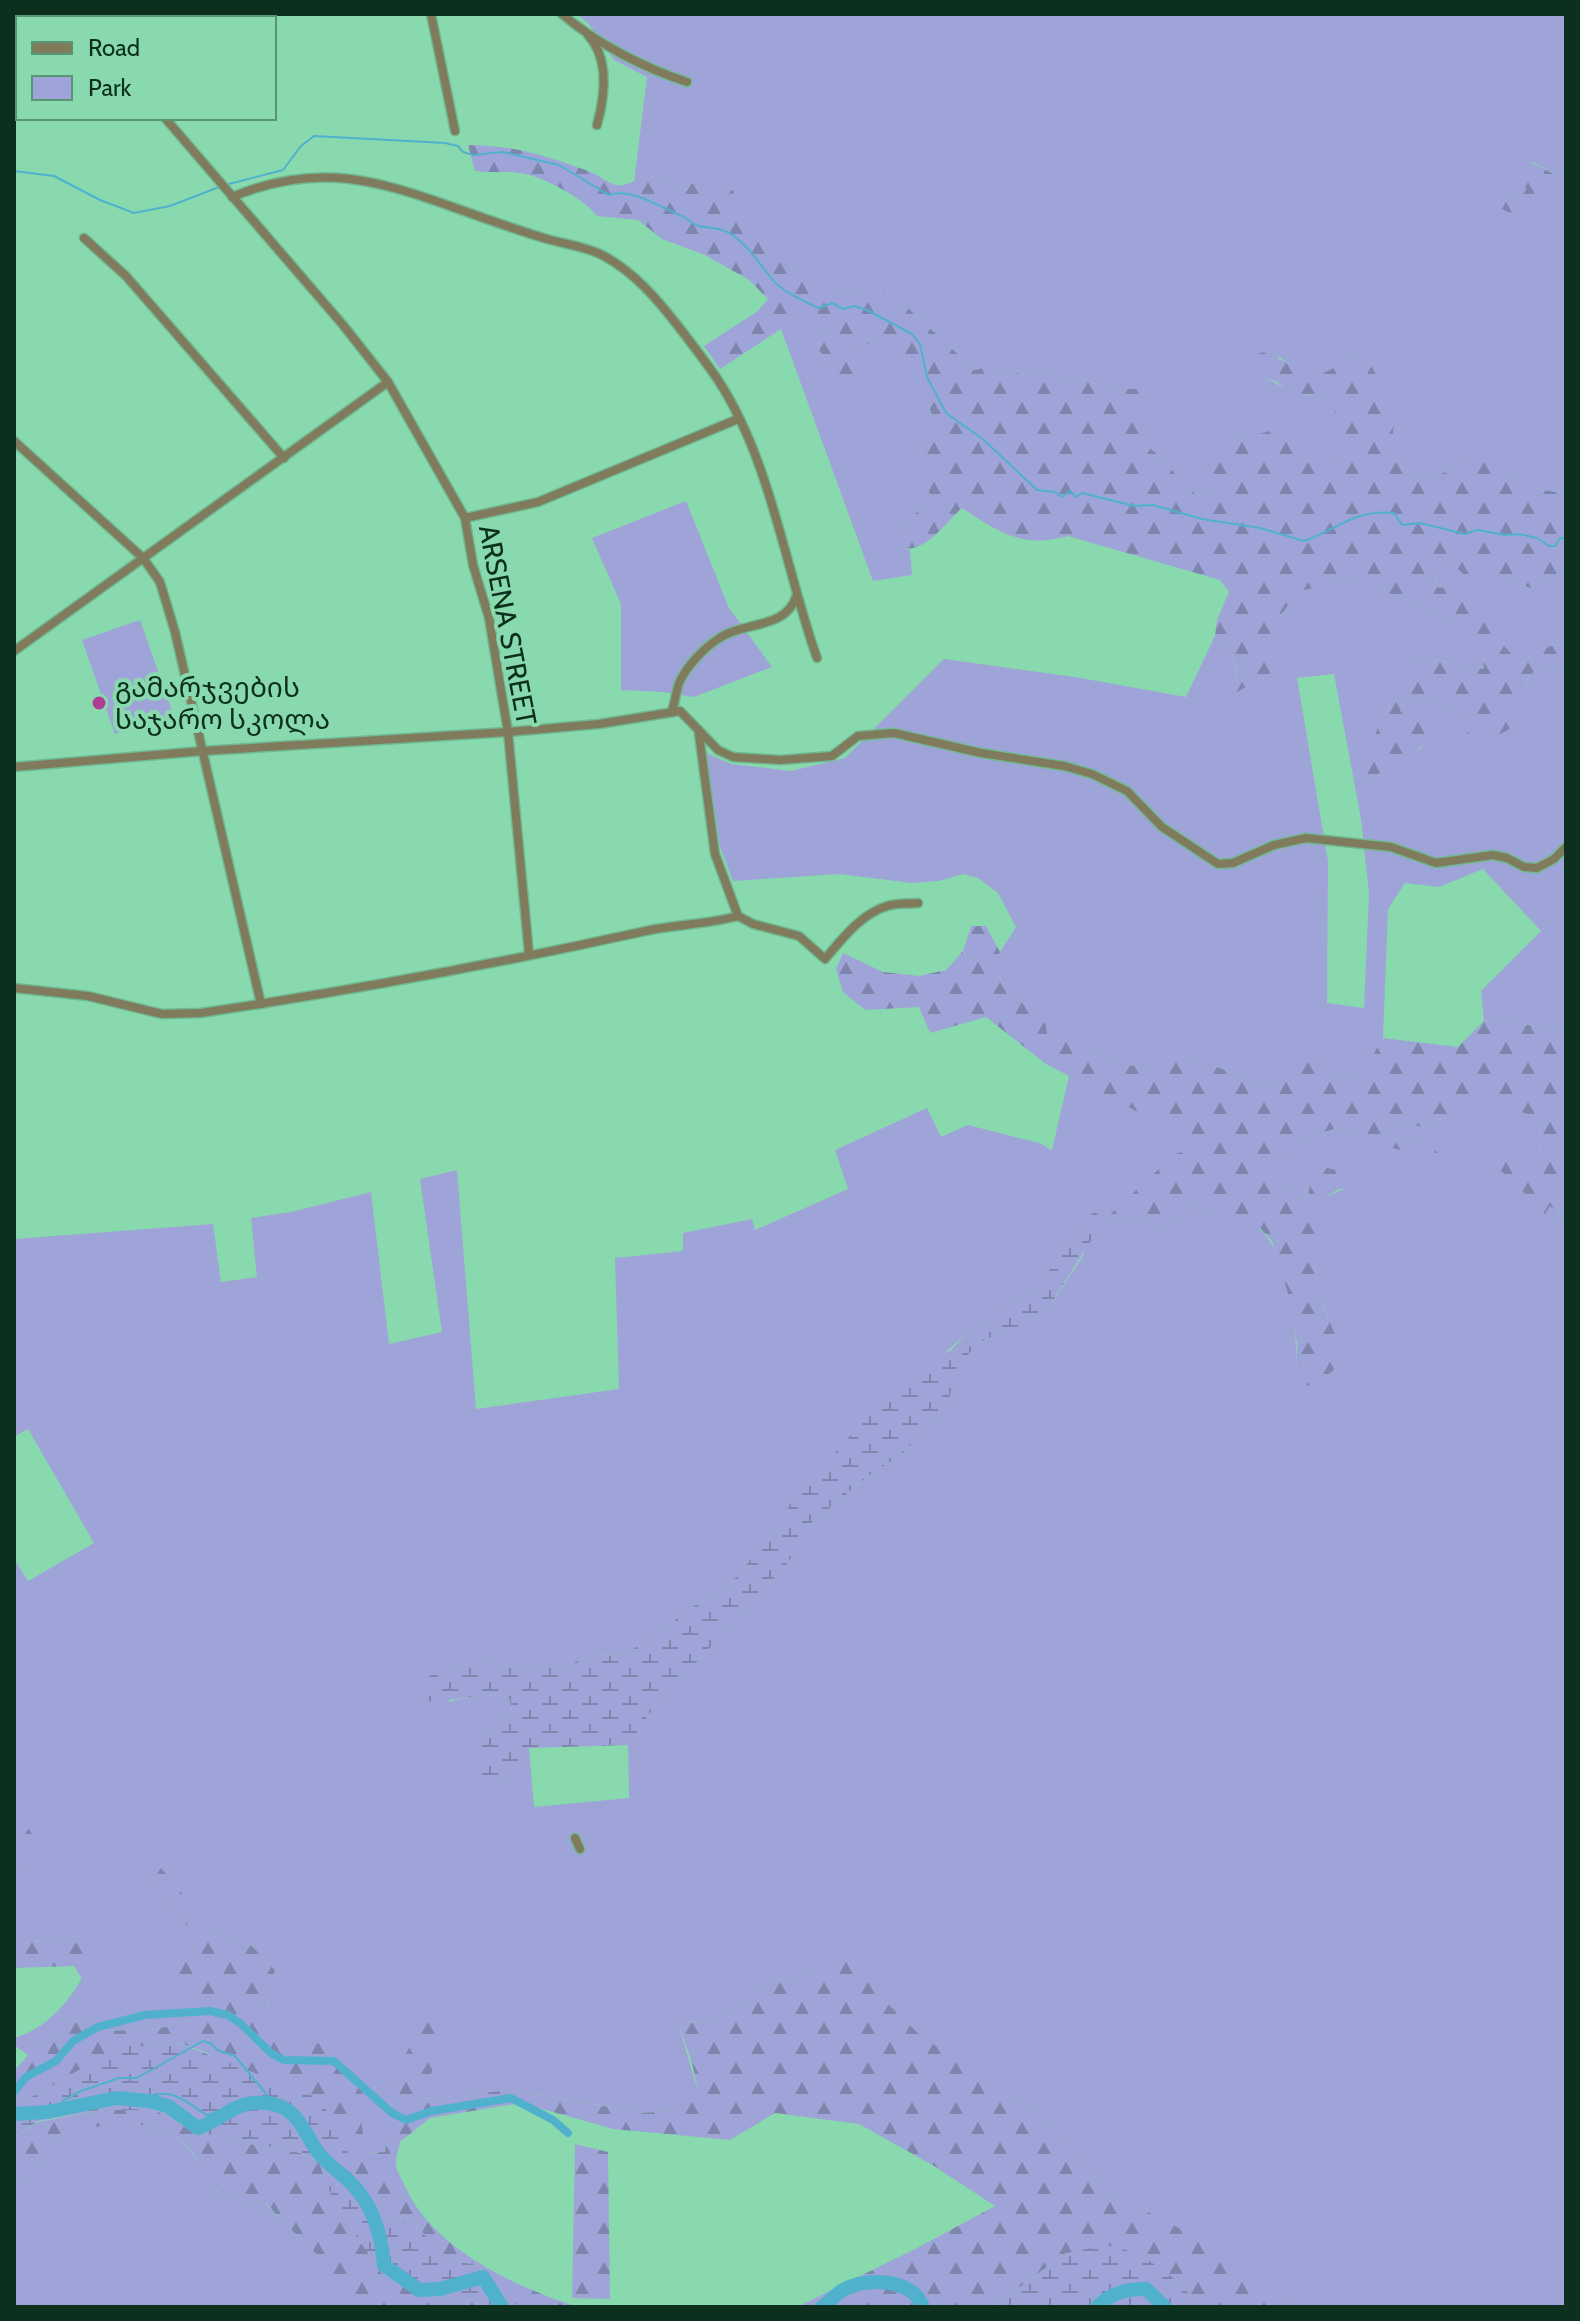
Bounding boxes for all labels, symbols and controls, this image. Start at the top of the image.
legend [16,16,276,120]
text: Road [88,33,140,62]
text: Park [88,73,131,102]
street label: ARSENA STREET [472,522,544,728]
place label: გამარჯვების საჯარო სკოლა [115,670,330,736]
marker: გამარჯვების საჯარო სკოლა [90,694,108,712]

